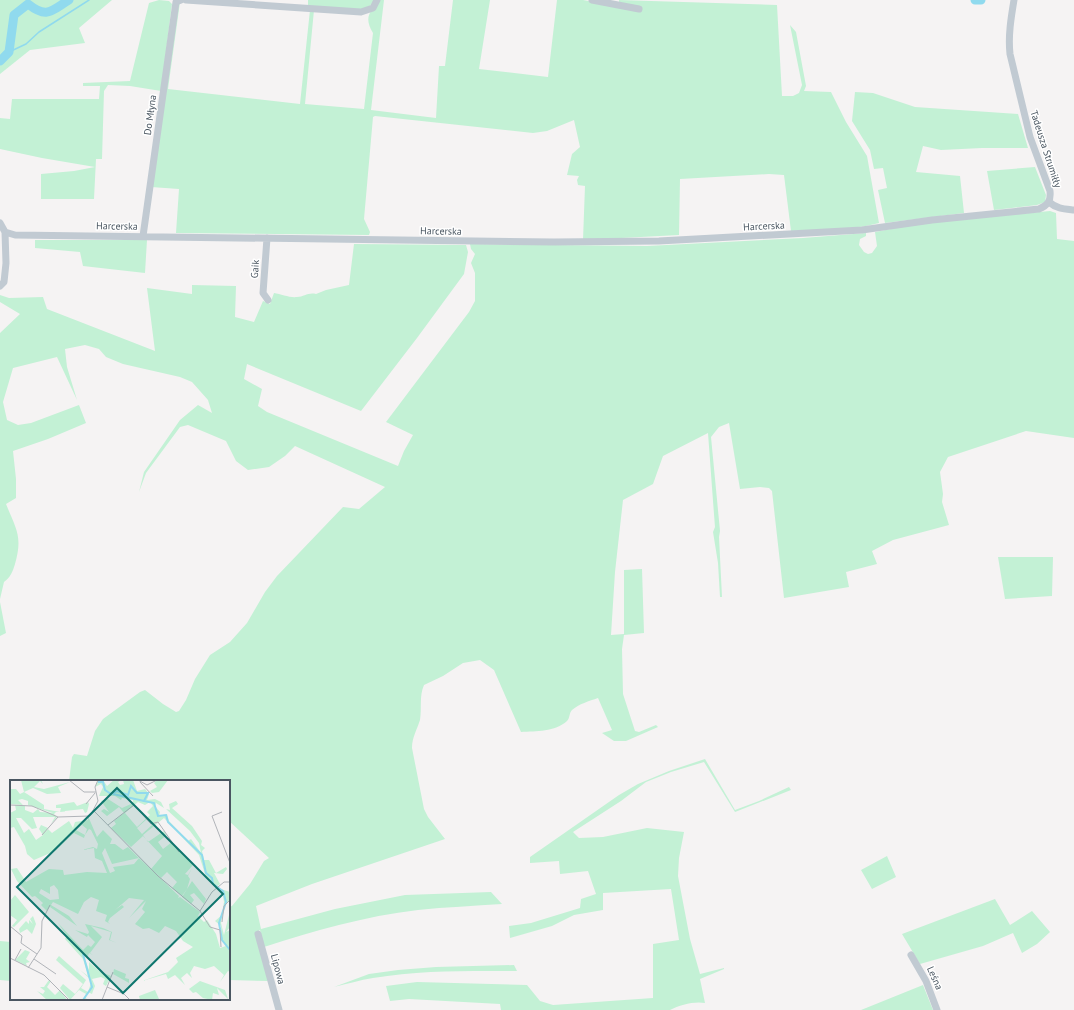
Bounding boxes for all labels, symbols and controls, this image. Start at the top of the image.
street label: Do Młyna [141,94,159,136]
street label: Tadeusza Strumiłły [1027,109,1065,190]
street label: Harcerska [743,218,785,234]
street label: Harcerska [96,219,138,233]
street label: Harcerska [420,224,462,238]
street label: Gaik [248,259,262,279]
inset map [10,780,230,1000]
street label: Lipowa [268,952,288,986]
street label: Leśna [924,964,946,992]

